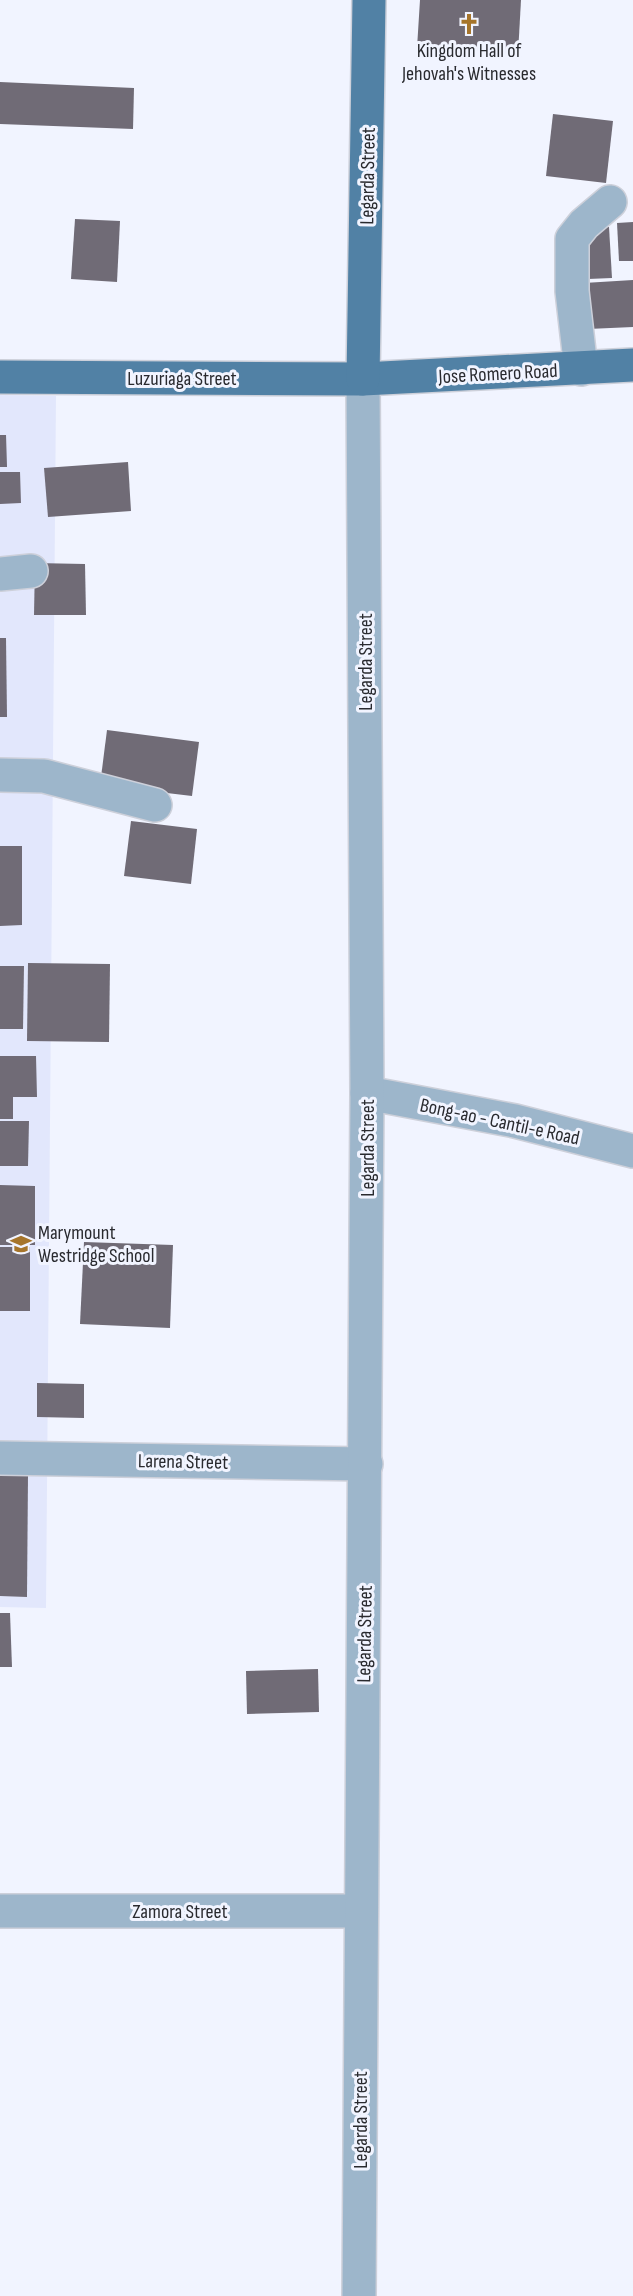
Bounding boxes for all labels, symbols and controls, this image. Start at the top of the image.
church icon: Kingdom Hall of Jehovah's Witnesses [457,12,481,36]
place label: Kingdom Hall of Jehovah's Witnesses [401,39,536,86]
street label: Legarda Street [355,127,381,225]
street label: Jose Romero Road [437,359,558,389]
street label: Luzuriaga Street [127,367,237,391]
street label: Legarda Street [354,613,378,711]
street label: Bong-ao - Cantil-e Road [418,1093,582,1151]
street label: Legarda Street [356,1099,380,1197]
place label: Marymount Westridge School [38,1221,154,1268]
school or university icon: Marymount Westridge School [9,1232,33,1256]
street label: Larena Street [138,1449,228,1475]
street label: Legarda Street [352,1585,378,1683]
street label: Zamora Street [132,1900,228,1924]
street label: Legarda Street [349,2071,373,2169]

